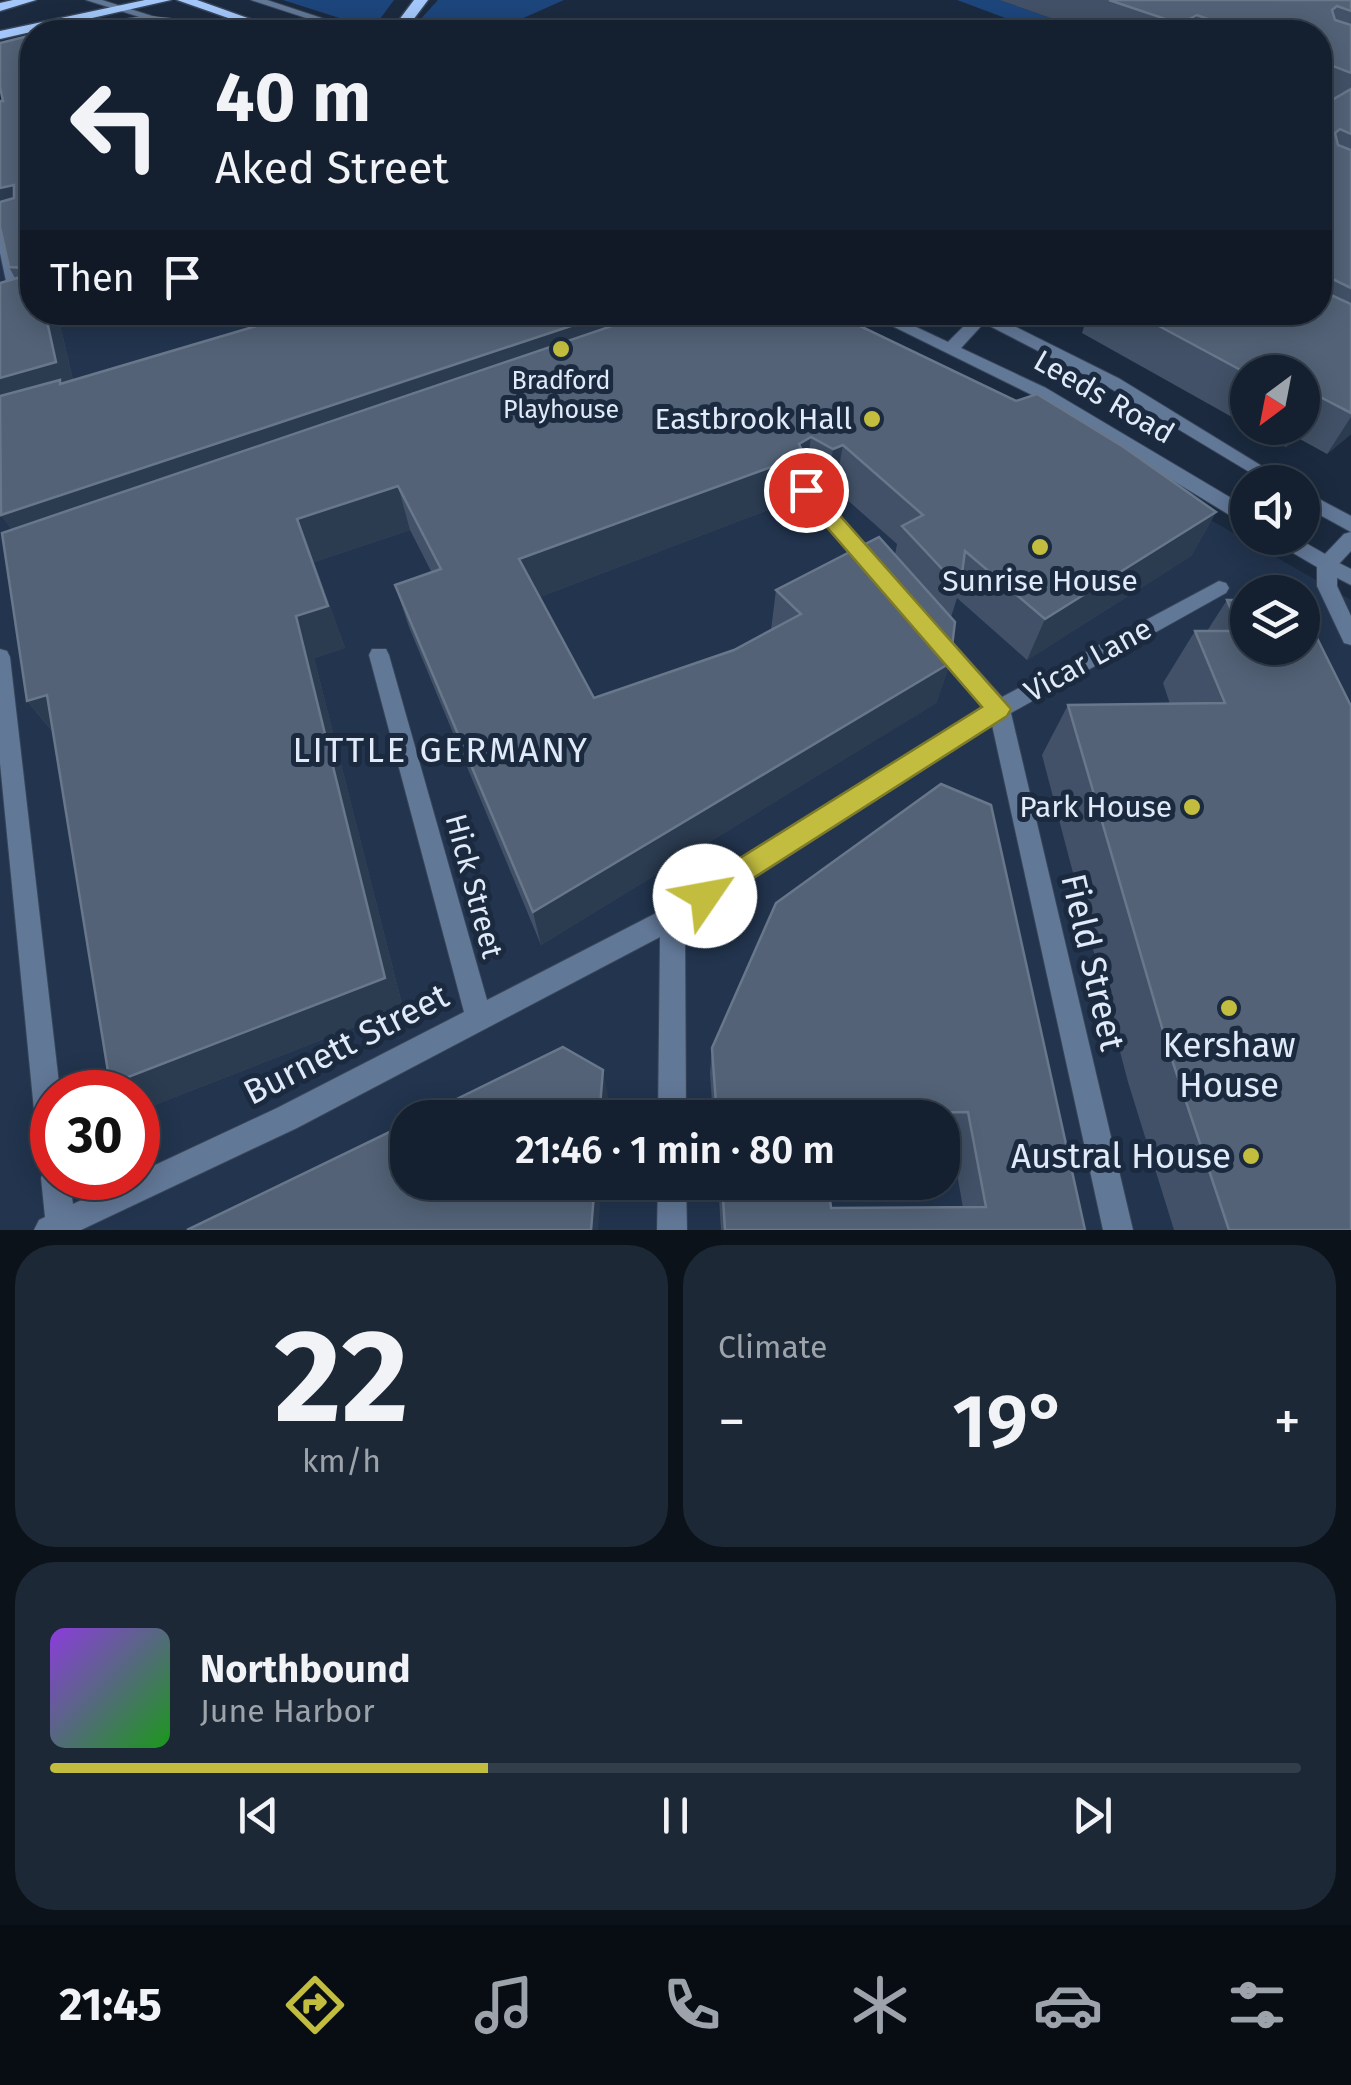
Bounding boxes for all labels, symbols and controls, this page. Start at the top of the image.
text: 40 m [215,56,371,140]
icon: left [50,60,180,190]
text: Aked Street [215,141,449,195]
icon: arrive [155,250,210,305]
text: Then [50,255,135,301]
marker: Bradford Playhouse [550,338,572,360]
street label: Leeds Road [1027,342,1181,452]
north arrow [1230,355,1320,445]
map controls [1230,355,1320,665]
place label: Bradford Playhouse [503,366,619,425]
place label: Eastbrook Hall [655,401,852,437]
marker: Eastbrook Hall [861,408,883,430]
pin [764,448,849,533]
icon: arrive [779,463,834,518]
button: sound [1230,465,1320,555]
marker: Sunrise House [1029,536,1051,558]
place label: Sunrise House [942,563,1138,599]
button: layers [1230,575,1320,665]
street label: Vicar Lane [1018,610,1158,710]
district label: LITTLE GERMANY [293,729,589,771]
place label: Park House [1019,789,1172,825]
marker: Park House [1181,796,1203,818]
street label: Hick Street [437,810,511,962]
position arrow [653,844,757,948]
street label: Field Street [1052,870,1134,1055]
street label: Burnett Street [237,974,456,1114]
marker: Kershaw House [1218,997,1240,1019]
place label: Kershaw House [1162,1024,1296,1106]
speed limit sign: 30 [30,1070,160,1200]
text: 21:46 · 1 min · 80 m [515,1127,835,1173]
place label: Austral House [1011,1135,1231,1177]
marker: Austral House [1240,1145,1262,1167]
text: 22 [274,1299,409,1455]
text: Climate [718,1328,827,1366]
text: 19° [952,1377,1067,1467]
text: − [718,1389,746,1455]
text: + [1274,1389,1301,1455]
text: km/h [302,1442,381,1480]
text: Northbound [200,1646,411,1692]
text: June Harbor [200,1692,375,1730]
icon: previous [231,1788,286,1843]
icon: pause [648,1788,703,1843]
icon: next [1065,1788,1120,1843]
icon: directions [280,1970,350,2040]
icon: music [469,1970,539,2040]
icon: phone [657,1970,727,2040]
icon: climate [845,1970,915,2040]
icon: car [1033,1970,1103,2040]
icon: filters [1222,1970,1292,2040]
text: 21:45 [59,1978,162,2032]

